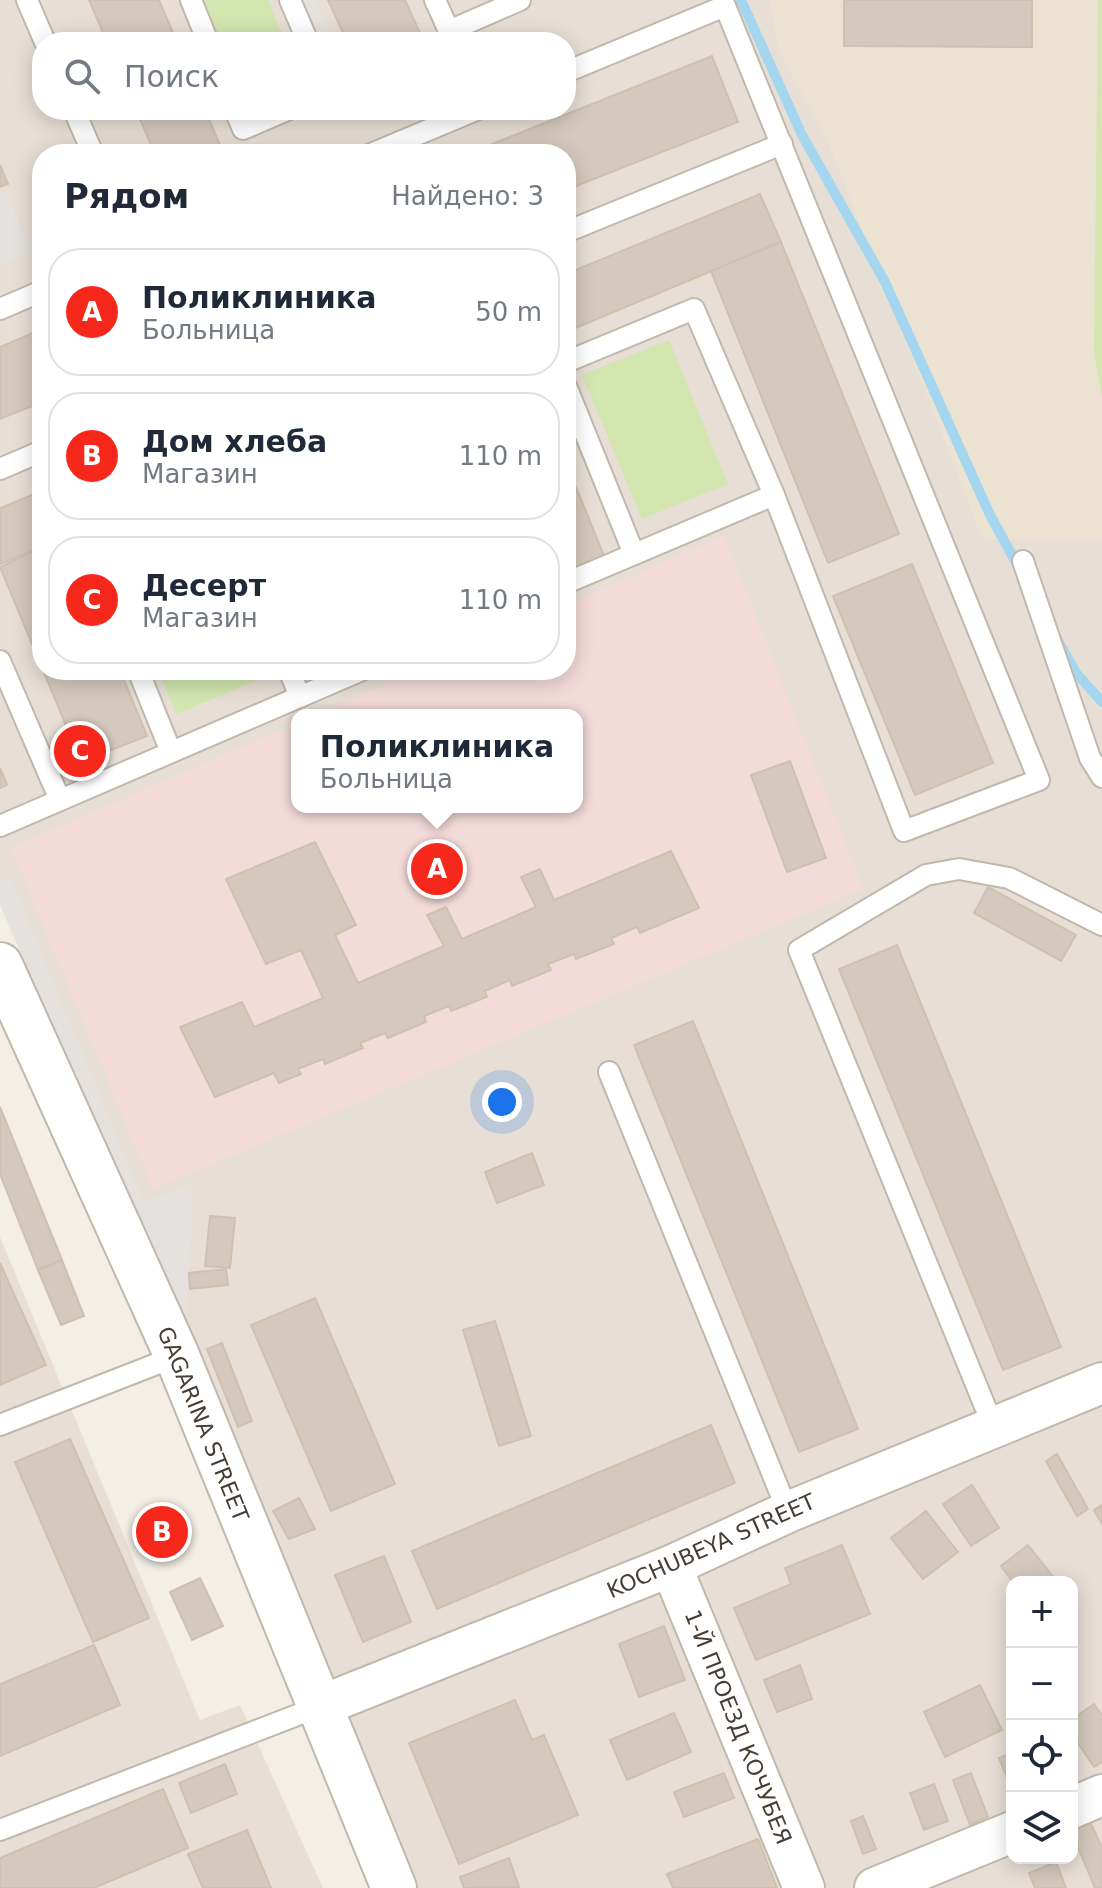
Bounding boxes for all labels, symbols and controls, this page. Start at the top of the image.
search box [32,32,576,120]
icon: search [60,54,104,98]
text: Поиск [124,59,219,94]
text: Рядом [64,176,189,216]
text: Найдено: 3 [391,181,544,211]
text: Поликлиника [142,280,376,315]
text: A [82,297,102,327]
text: 50 m [475,297,542,327]
text: Больница [142,315,275,345]
text: Дом хлеба [142,424,327,459]
text: B [82,441,102,471]
text: 110 m [459,441,542,471]
text: Магазин [142,459,258,489]
text: Десерт [142,568,266,603]
text: C [82,585,102,615]
text: 110 m [459,585,542,615]
text: Магазин [142,603,258,633]
popup [291,709,583,813]
pin: C [54,721,106,781]
text: Поликлиника [320,729,554,764]
text: Больница [320,764,453,794]
pin: A [411,839,463,899]
your location [482,1082,522,1122]
street label: GAGARINA STREET [152,1323,254,1526]
street label: KOCHUBEYA STREET [603,1489,819,1603]
pin: B [136,1502,188,1562]
map controls [1006,1576,1078,1864]
button: + [1006,1576,1078,1648]
street label: 1-Й ПРОЕЗД КОЧУБЕЯ [680,1606,796,1848]
button: − [1006,1648,1078,1720]
button: locate [1006,1720,1078,1792]
button: layers [1006,1792,1078,1864]

